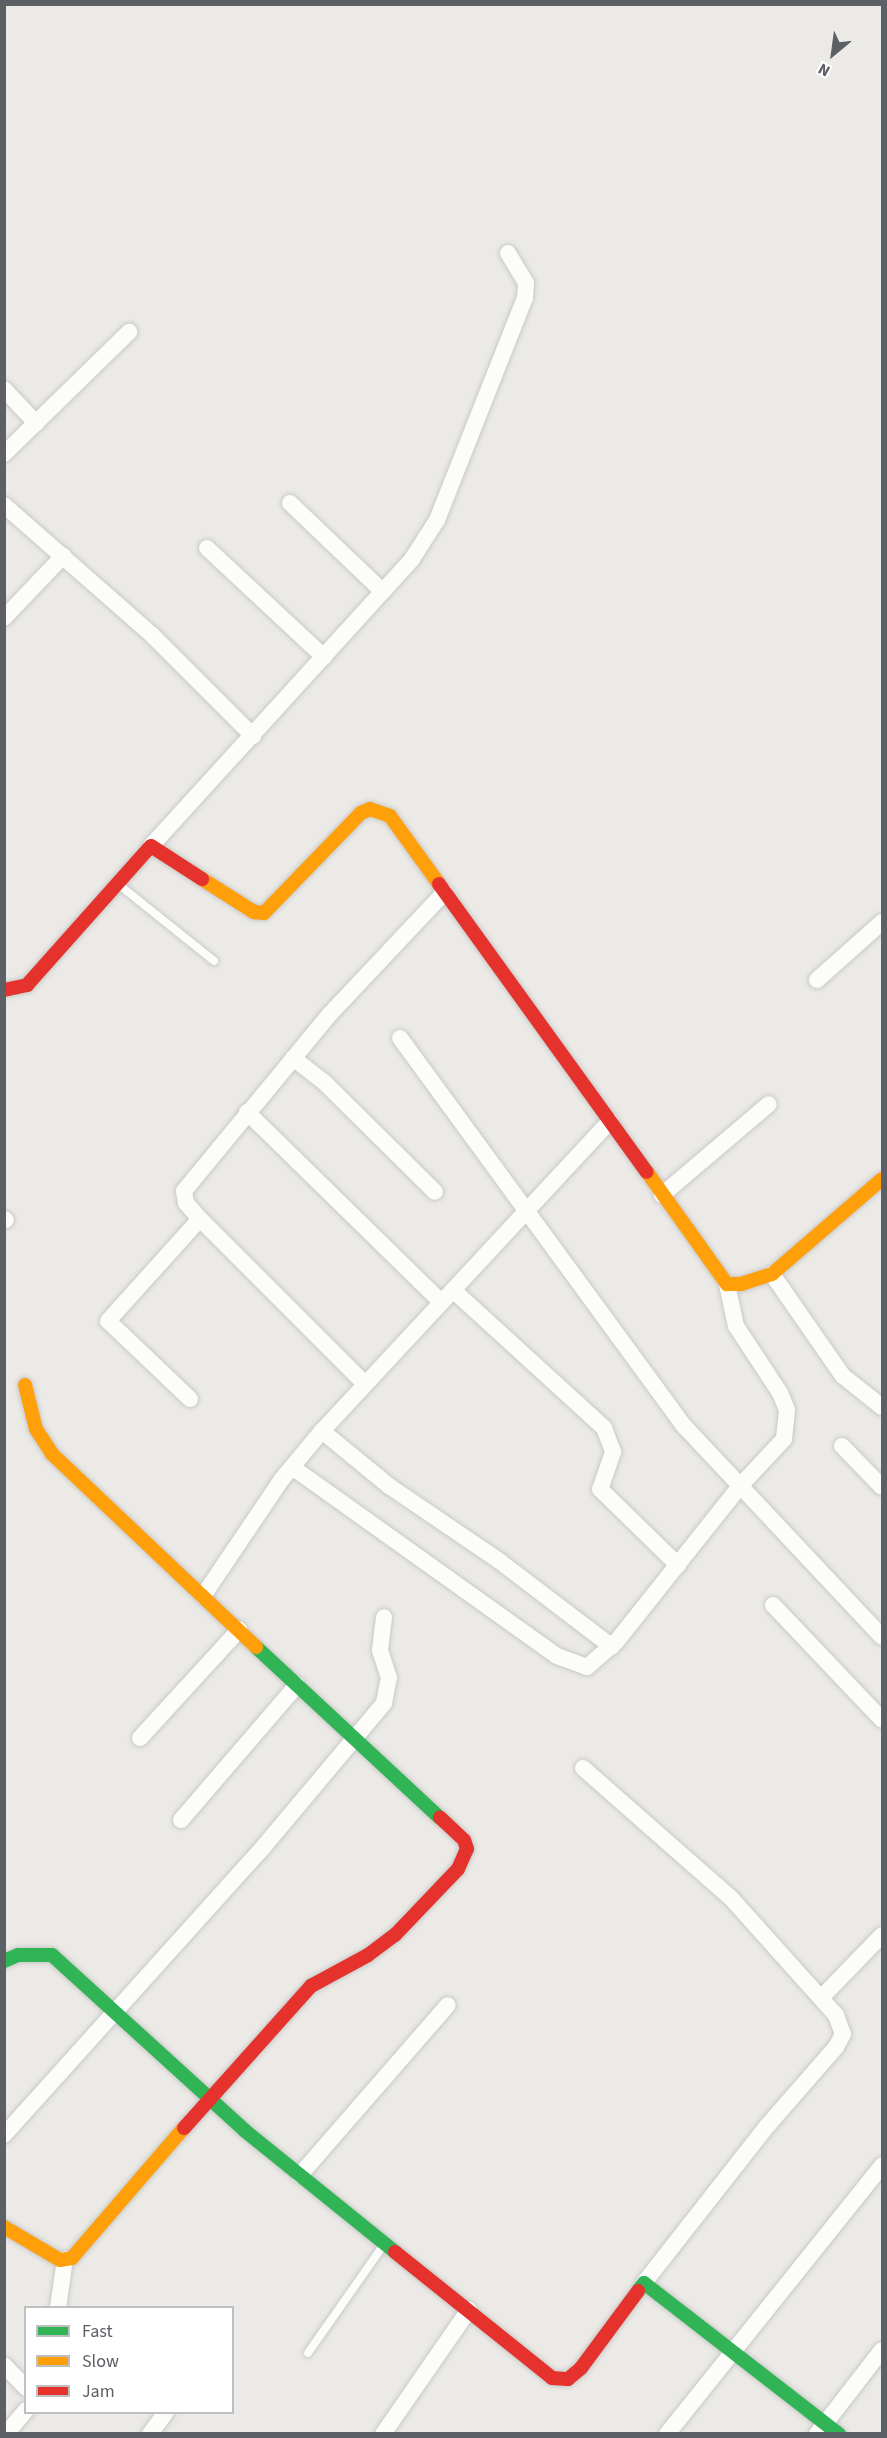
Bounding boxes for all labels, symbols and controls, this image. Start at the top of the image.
north arrow [803,24,863,84]
text: N [814,58,834,82]
legend [24,2306,234,2414]
text: Fast [82,2319,113,2344]
text: Slow [82,2349,119,2374]
text: Jam [82,2379,115,2404]

